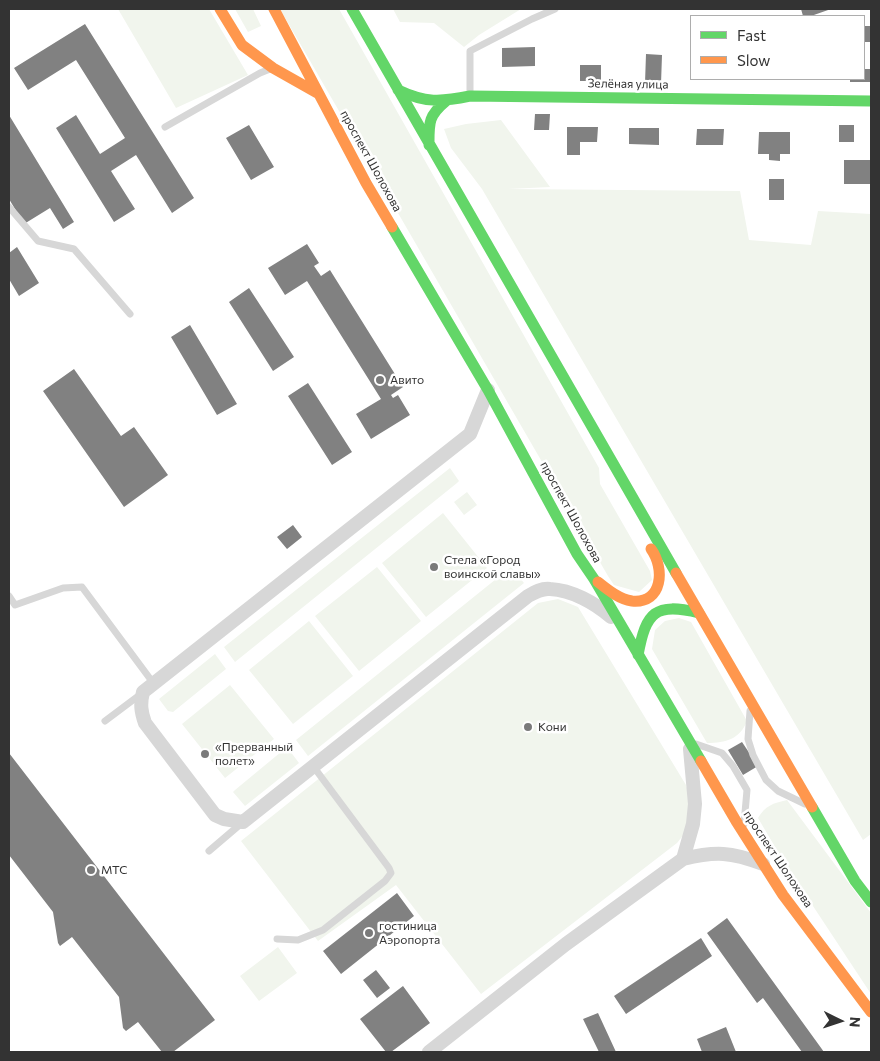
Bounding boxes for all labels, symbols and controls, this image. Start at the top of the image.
legend [690,15,865,80]
text: Fast [737,26,766,44]
text: Slow [737,51,770,69]
street label: Зелёная улица [587,76,669,92]
street label: проспект Шолохова [337,108,405,214]
place label: Авито [390,373,424,387]
marker: Авито [374,374,386,386]
street label: проспект Шолохова [537,459,605,565]
place label: Стела «Город воинской славы» [444,553,541,581]
marker: Стела «Город воинской славы» [428,561,440,573]
place label: Кони [538,720,567,734]
marker: Кони [522,721,534,733]
place label: «Пpepвaнный пoлeт» [215,740,293,768]
marker: «Пpepвaнный пoлeт» [199,748,211,760]
street label: проспект Шолохова [740,808,816,910]
place label: МТС [101,863,128,877]
marker: МТС [85,864,97,876]
place label: гостиница Аэропорта [379,919,440,947]
marker: гостиница Аэропорта [363,927,375,939]
north arrow [815,996,865,1046]
text: N [847,1016,864,1028]

